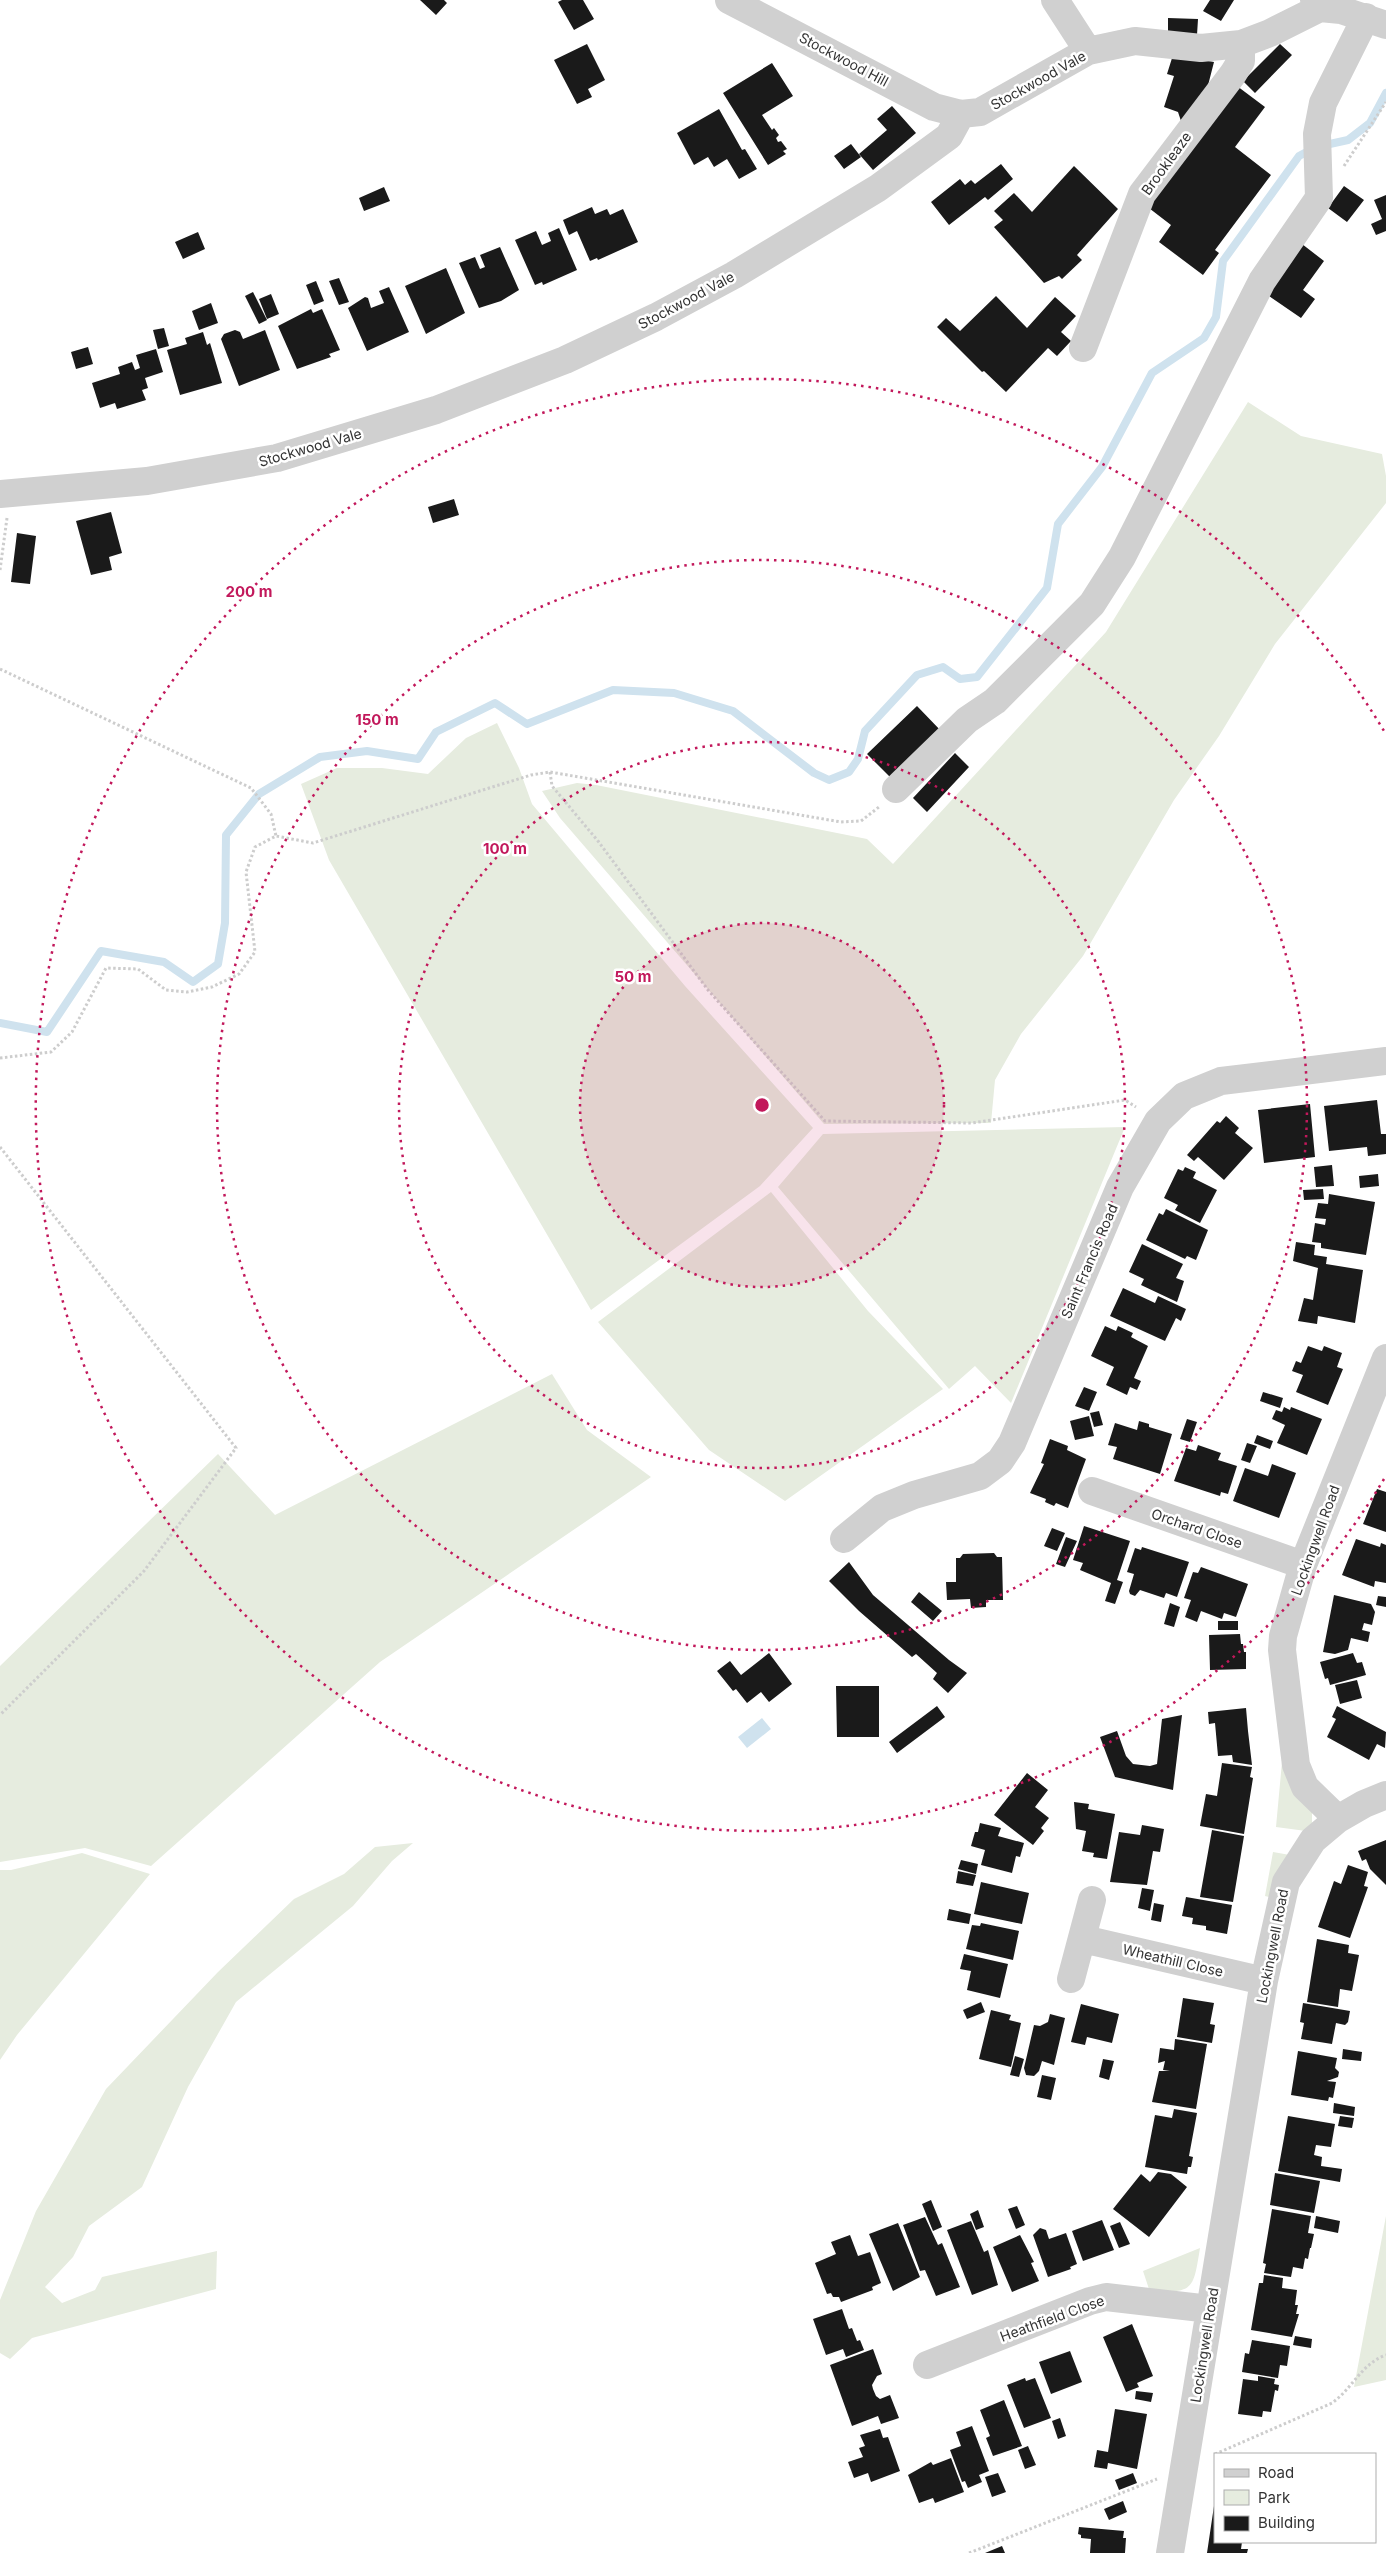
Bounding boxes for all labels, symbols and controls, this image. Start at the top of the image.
street label: Stockwood Hill [796,28,892,90]
street label: Stockwood Vale [987,47,1089,113]
street label: Brookleaze [1137,128,1195,198]
street label: Stockwood Vale [635,268,737,332]
street label: Stockwood Vale [257,424,363,470]
text: 200 m [226,582,272,601]
text: 150 m [355,710,399,729]
text: 100 m [483,839,527,858]
text: 50 m [615,967,651,986]
centre of rings [753,1096,771,1114]
street label: Saint Francis Road [1057,1201,1121,1321]
street label: Lockingwell Road [1287,1483,1343,1597]
street label: Orchard Close [1149,1504,1245,1552]
street label: Lockingwell Road [1253,1887,1291,2005]
street label: Wheathill Close [1121,1940,1225,1980]
street label: Lockingwell Road [1187,2286,1221,2404]
street label: Heathfield Close [998,2291,1106,2345]
legend [1214,2453,1376,2543]
text: Road [1258,2463,1294,2482]
text: Park [1258,2488,1291,2507]
text: Building [1258,2513,1315,2532]

